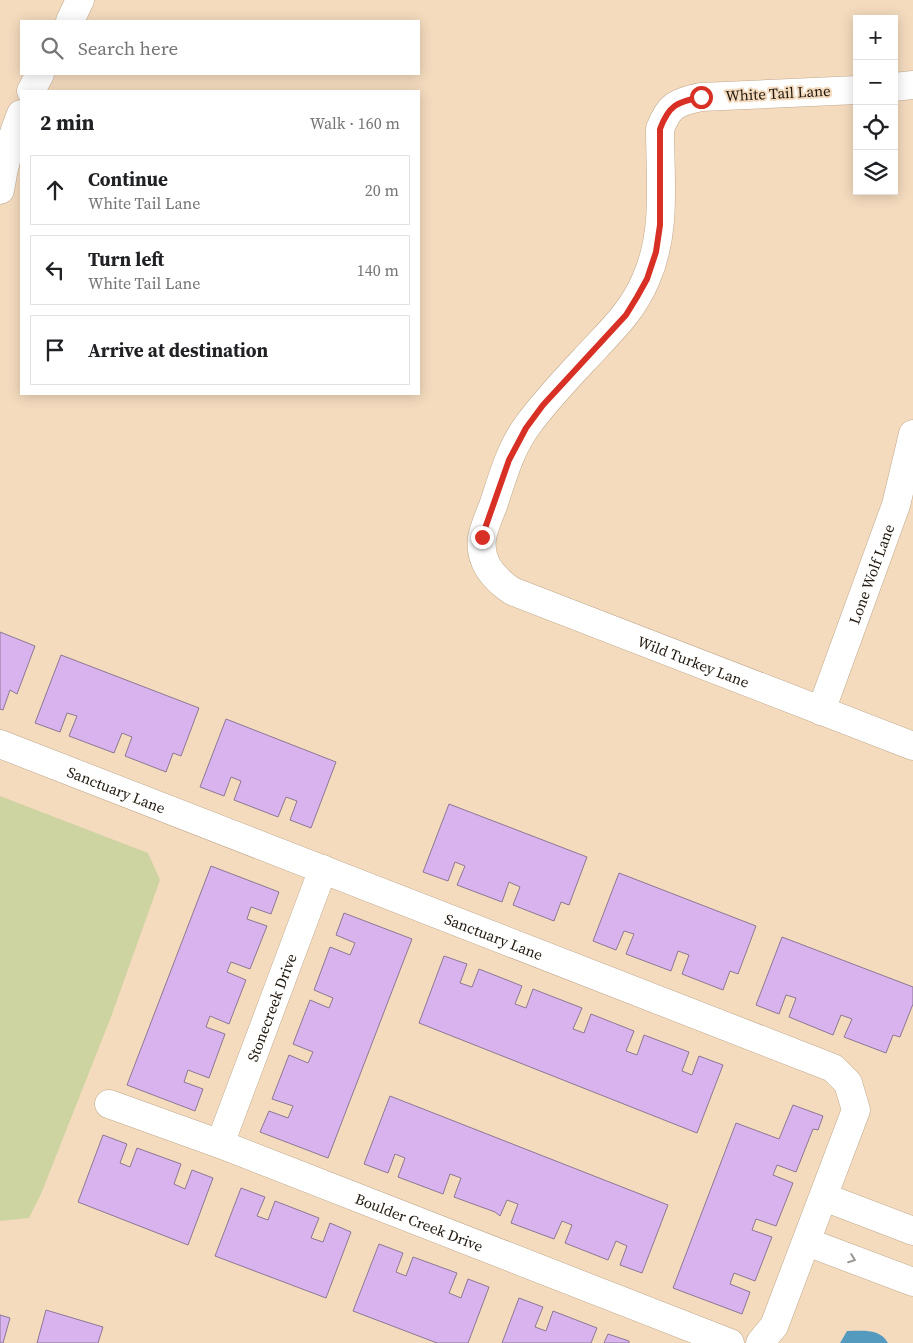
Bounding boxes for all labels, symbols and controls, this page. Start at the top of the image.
map controls [853,15,898,195]
button: + [853,15,898,60]
search box [20,20,420,75]
icon: search [38,34,66,62]
text: Search here [78,35,178,61]
button: − [853,60,898,105]
street label: White Tail Lane [725,80,832,106]
route start [690,86,713,109]
button: locate [853,105,898,150]
text: 2 min [40,108,95,137]
text: Walk · 160 m [310,112,400,134]
button: layers [853,150,898,195]
text: Continue [88,166,168,192]
icon: ahead [41,176,69,204]
text: 20 m [365,179,399,201]
text: White Tail Lane [88,192,200,214]
text: Turn left [88,246,164,272]
icon: left [41,256,69,284]
text: 140 m [357,259,399,281]
text: White Tail Lane [88,272,200,294]
icon: arrive [41,336,69,364]
text: Arrive at destination [88,337,268,363]
street label: Lone Wolf Lane [843,521,899,627]
route end [471,526,494,549]
street label: Wild Turkey Lane [635,630,753,692]
street label: Sanctuary Lane [64,761,169,818]
street label: Sanctuary Lane [442,908,546,965]
street label: Stonecreek Drive [241,950,301,1064]
street label: Boulder Creek Drive [352,1187,487,1256]
one-way arrow [848,1254,856,1264]

